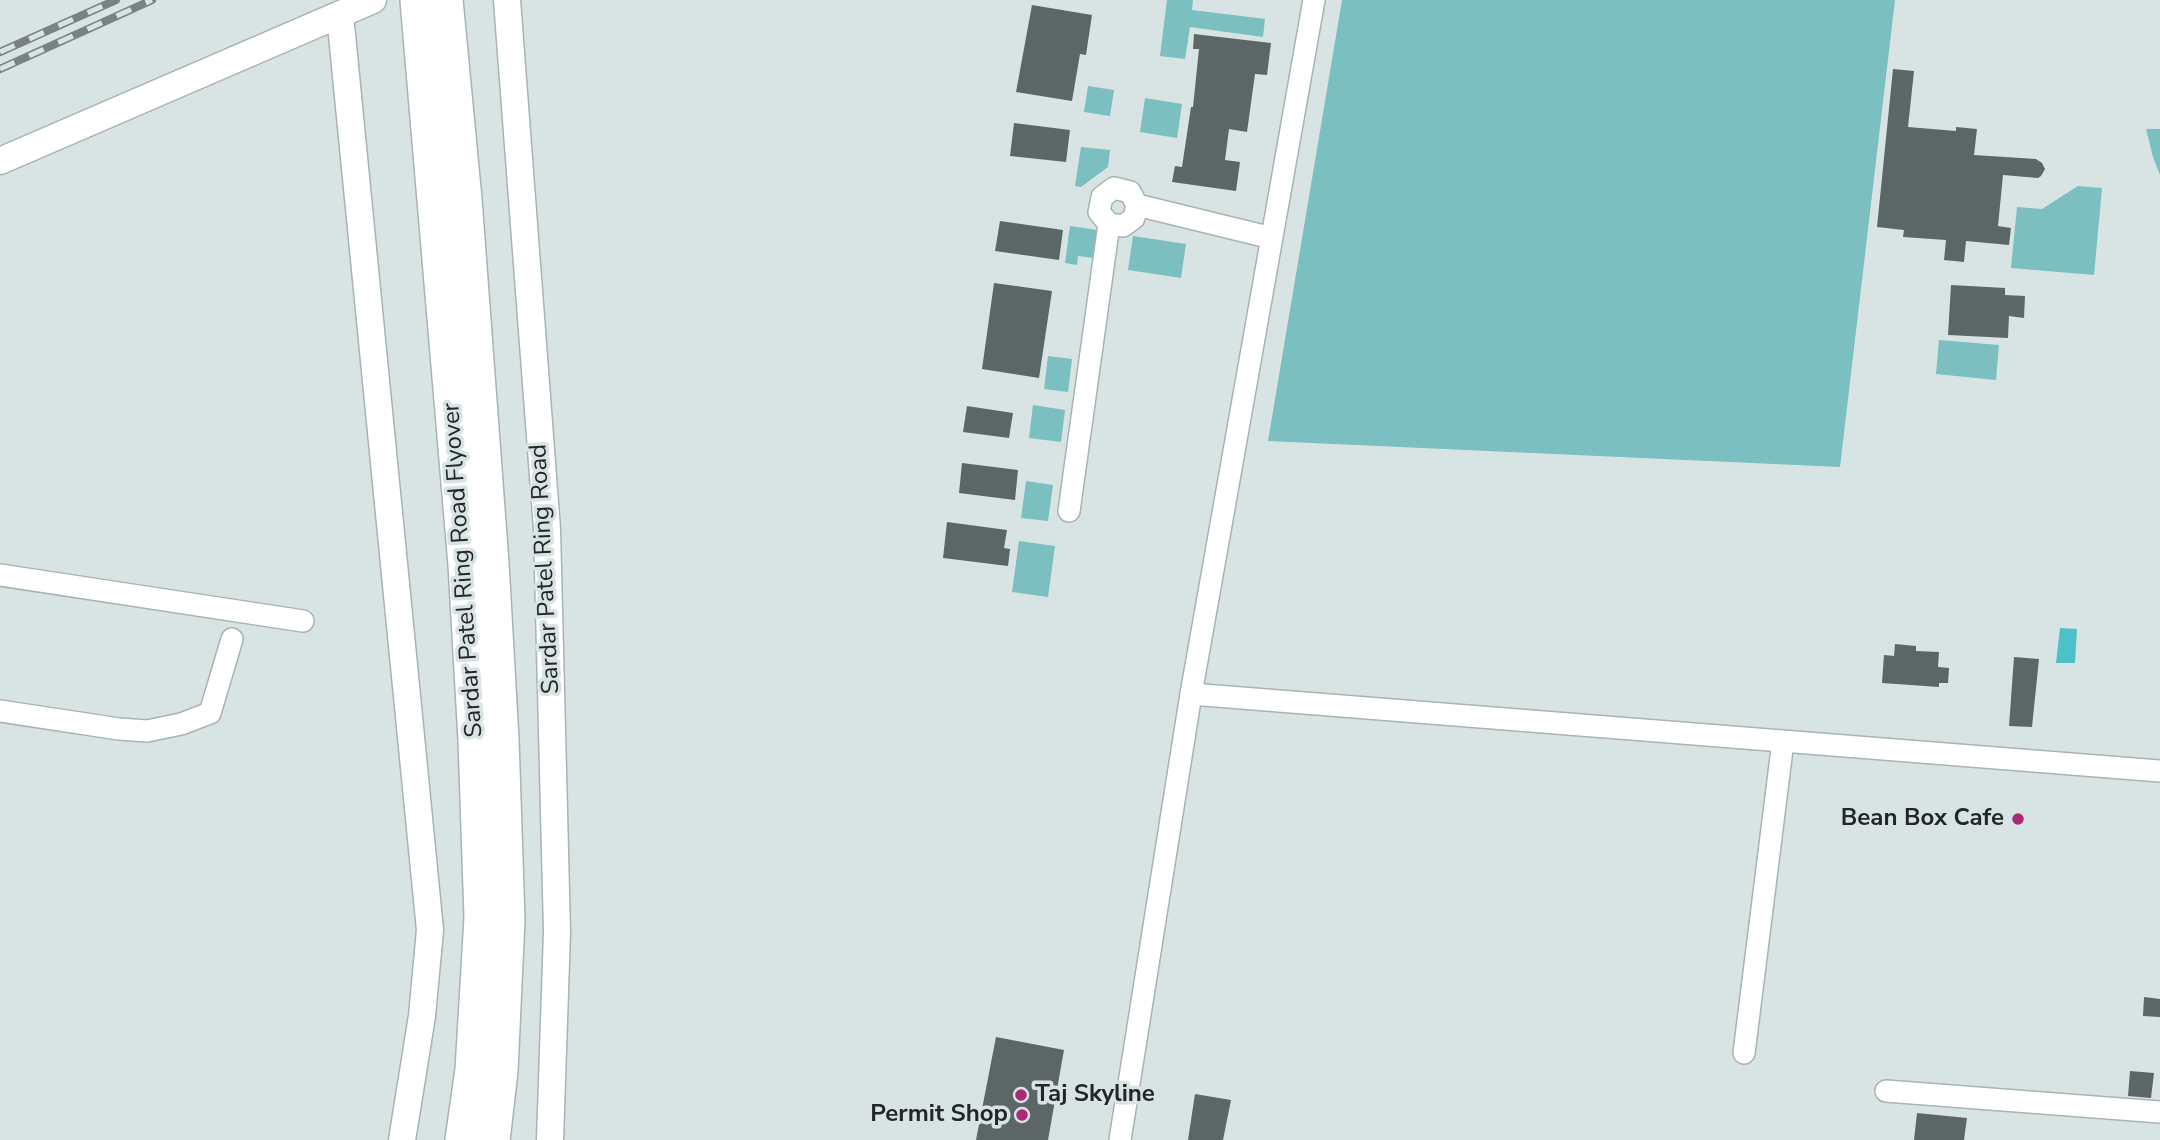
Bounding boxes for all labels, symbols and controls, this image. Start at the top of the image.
street label: Sardar Patel Ring Road Flyover [438,402,490,738]
street label: Sardar Patel Ring Road [525,443,567,695]
place label: Bean Box Cafe [1841,805,2004,833]
marker: Bean Box Cafe [2010,811,2026,827]
place label: Taj Skyline [1035,1081,1155,1109]
marker: Taj Skyline [1013,1087,1029,1103]
place label: Permit Shop [870,1101,1008,1129]
marker: Permit Shop [1014,1107,1030,1123]

